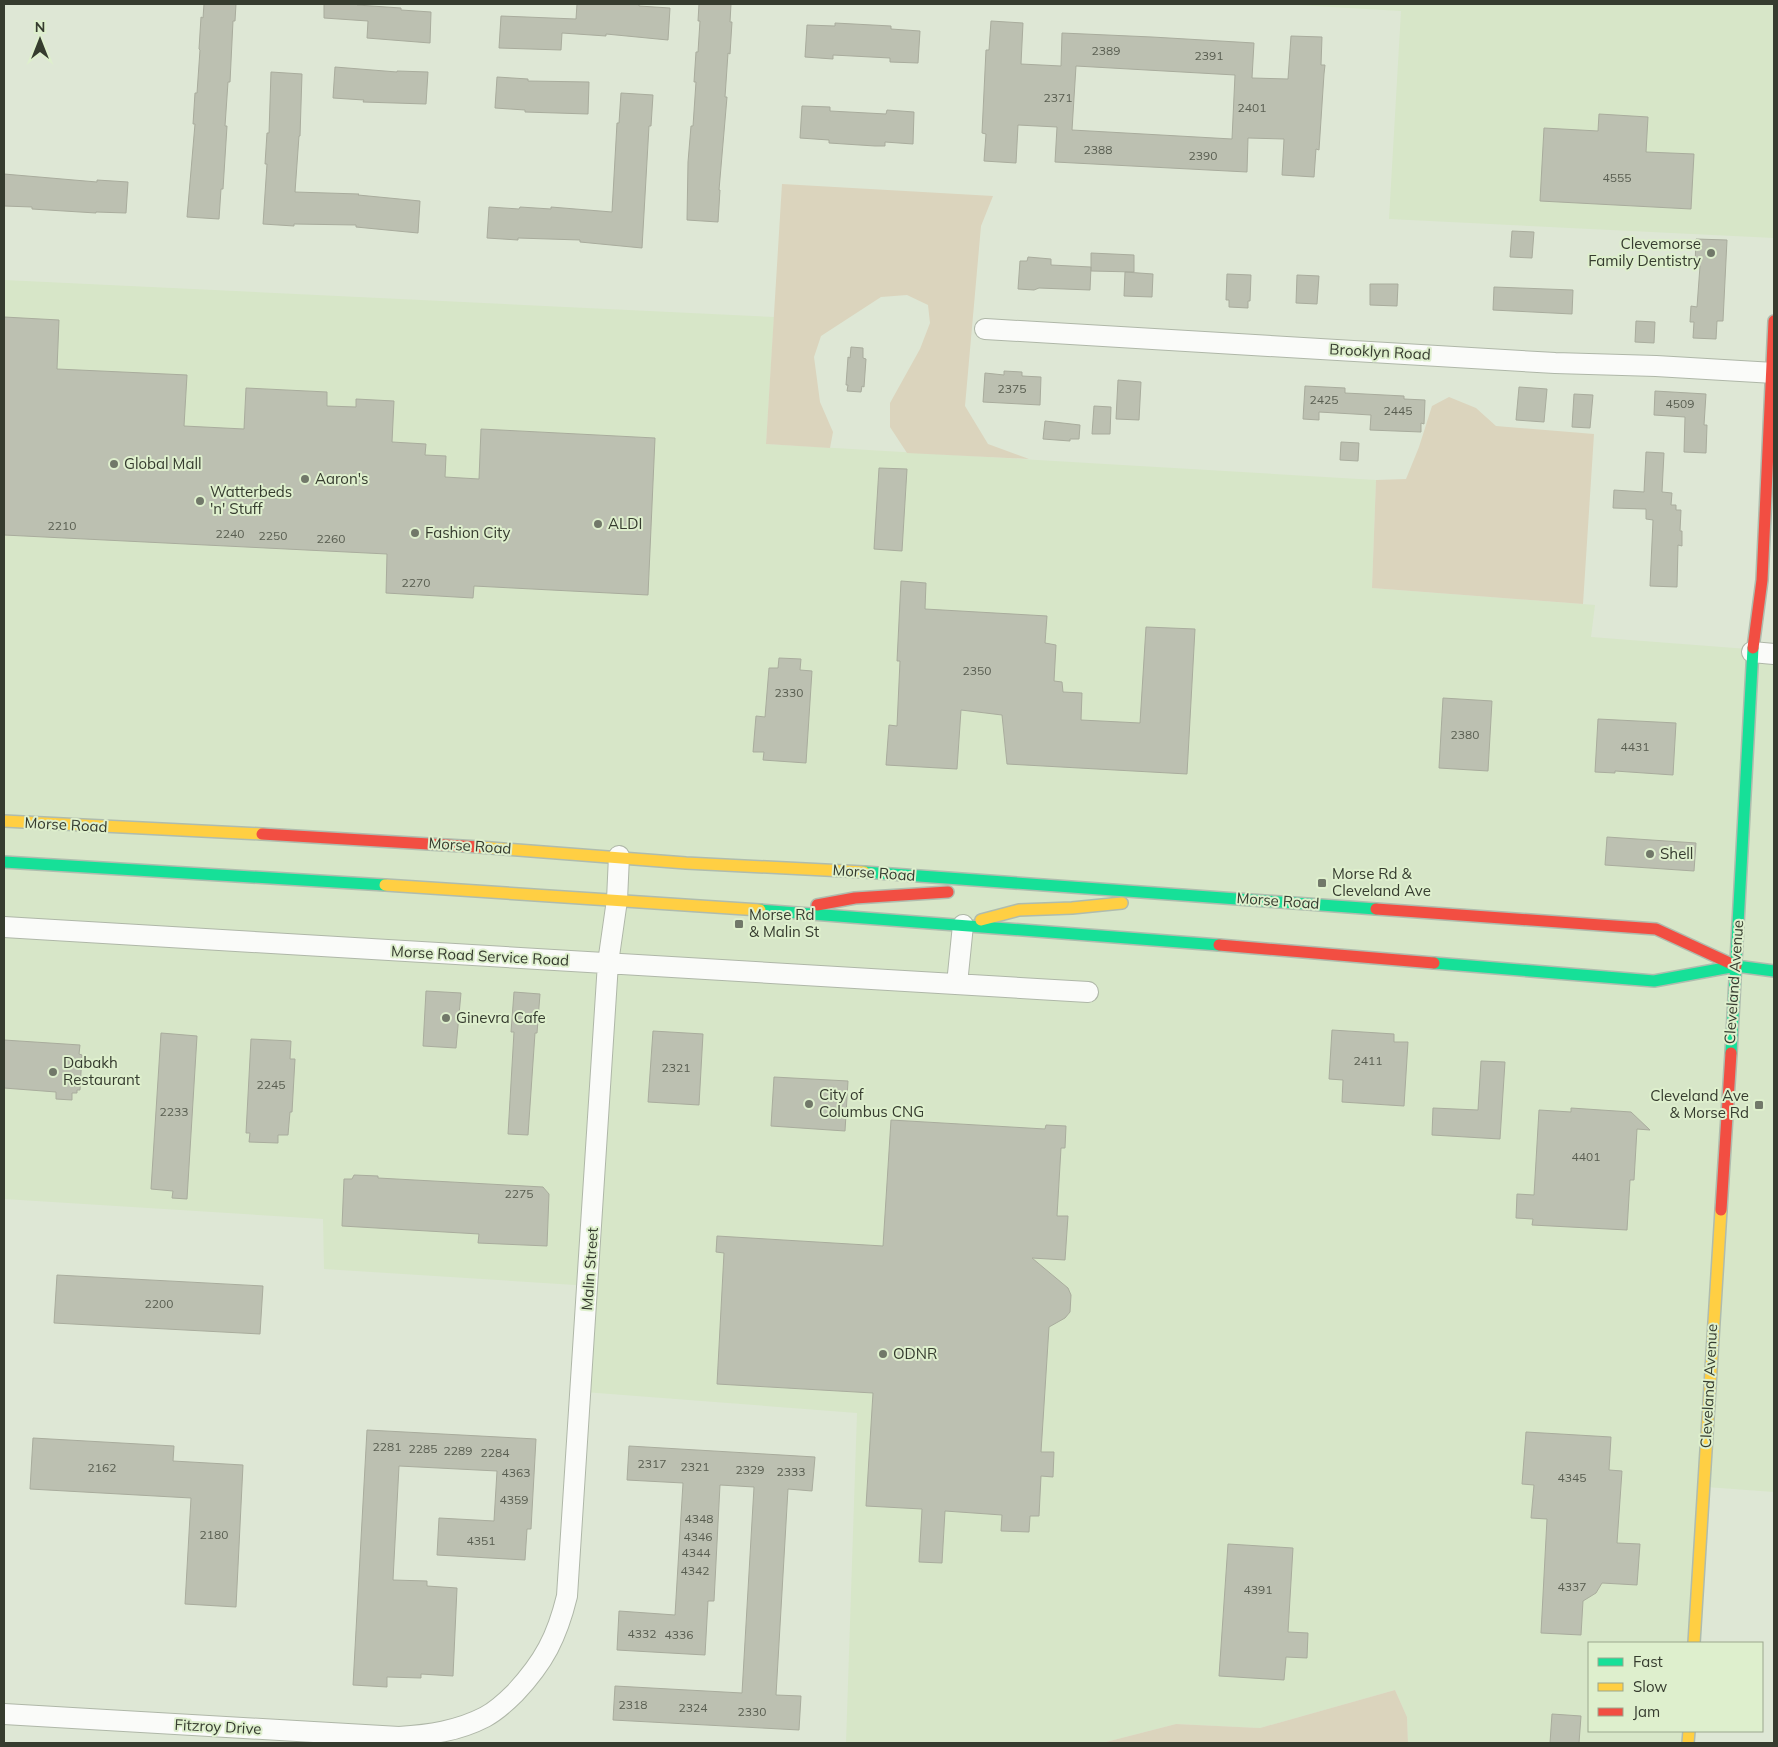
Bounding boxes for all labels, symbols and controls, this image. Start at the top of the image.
north arrow [15,15,65,65]
text: N [35,18,45,36]
house number: 2389 [1092,43,1120,58]
house number: 2391 [1195,48,1223,63]
house number: 2371 [1044,90,1072,105]
house number: 2401 [1238,100,1266,115]
house number: 2388 [1084,142,1112,157]
house number: 2390 [1189,148,1217,163]
house number: 4555 [1603,170,1631,185]
place label: Clevemorse Family Dentistry [1588,234,1701,270]
marker: Clevemorse Family Dentistry [1705,247,1717,259]
street label: Brooklyn Road [1329,339,1431,364]
house number: 2375 [998,381,1026,396]
house number: 2425 [1310,392,1338,407]
house number: 4509 [1666,396,1694,411]
house number: 2445 [1384,403,1412,418]
place label: Global Mall [124,454,202,473]
marker: Global Mall [108,458,120,470]
place label: Aaron's [315,469,368,488]
marker: Aaron's [299,473,311,485]
place label: Watterbeds 'n' Stuff [210,482,292,518]
marker: Watterbeds 'n' Stuff [194,495,206,507]
place label: ALDI [608,514,642,533]
house number: 2210 [48,518,76,533]
marker: ALDI [592,518,604,530]
place label: Fashion City [425,523,510,542]
house number: 2240 [216,526,244,541]
marker: Fashion City [409,527,421,539]
house number: 2250 [259,528,287,543]
house number: 2260 [317,531,345,546]
house number: 2270 [402,575,430,590]
house number: 2350 [963,663,991,678]
house number: 2330 [775,685,803,700]
house number: 2380 [1451,727,1479,742]
house number: 4431 [1621,739,1649,754]
street label: Morse Road [24,813,108,836]
street label: Morse Road [428,833,512,858]
place label: Shell [1660,844,1693,863]
marker: Shell [1644,848,1656,860]
street label: Morse Road [832,860,916,885]
place label: Morse Rd & Cleveland Ave [1332,864,1431,900]
marker: Morse Rd & Cleveland Ave [1316,877,1328,889]
street label: Morse Road [1236,888,1320,913]
place label: Morse Rd & Malin St [749,905,819,941]
marker: Morse Rd & Malin St [733,918,745,930]
street label: Cleveland Avenue [1720,919,1747,1045]
street label: Morse Road Service Road [391,941,569,970]
place label: Ginevra Cafe [456,1008,546,1027]
marker: Ginevra Cafe [440,1012,452,1024]
place label: Dabakh Restaurant [63,1053,140,1089]
house number: 2411 [1354,1053,1382,1068]
house number: 2321 [662,1060,690,1075]
marker: Dabakh Restaurant [47,1066,59,1078]
house number: 2245 [257,1077,285,1092]
place label: City of Columbus CNG [819,1085,924,1121]
place label: Cleveland Ave & Morse Rd [1650,1086,1749,1122]
marker: City of Columbus CNG [803,1098,815,1110]
marker: Cleveland Ave & Morse Rd [1753,1099,1765,1111]
house number: 2233 [160,1104,188,1119]
house number: 4401 [1572,1149,1600,1164]
house number: 2275 [505,1186,533,1201]
street label: Malin Street [577,1227,602,1311]
house number: 2200 [145,1296,173,1311]
street label: Cleveland Avenue [1696,1323,1721,1449]
place label: ODNR [893,1344,937,1363]
marker: ODNR [877,1348,889,1360]
house number: 2281 [373,1439,401,1454]
house number: 2285 [409,1441,437,1456]
house number: 2289 [444,1443,472,1458]
house number: 2284 [481,1445,509,1460]
house number: 2317 [638,1456,666,1471]
house number: 2321 [681,1459,709,1474]
house number: 2162 [88,1460,116,1475]
house number: 2329 [736,1462,764,1477]
house number: 2333 [777,1464,805,1479]
house number: 4363 [502,1465,530,1480]
house number: 4345 [1558,1470,1586,1485]
house number: 4359 [500,1492,528,1507]
house number: 4348 [685,1511,713,1526]
house number: 2180 [200,1527,228,1542]
house number: 4346 [684,1529,712,1544]
house number: 4351 [467,1533,495,1548]
house number: 4344 [682,1545,710,1560]
house number: 4342 [681,1563,709,1578]
house number: 4337 [1558,1579,1586,1594]
house number: 4391 [1244,1582,1272,1597]
house number: 4332 [628,1626,656,1641]
house number: 4336 [665,1627,693,1642]
legend [1588,1642,1763,1732]
text: Fast [1633,1652,1663,1671]
text: Slow [1633,1677,1667,1696]
house number: 2318 [619,1697,647,1712]
house number: 2324 [679,1700,707,1715]
text: Jam [1633,1702,1660,1721]
house number: 2330 [738,1704,766,1719]
street label: Fitzroy Drive [174,1715,262,1738]

